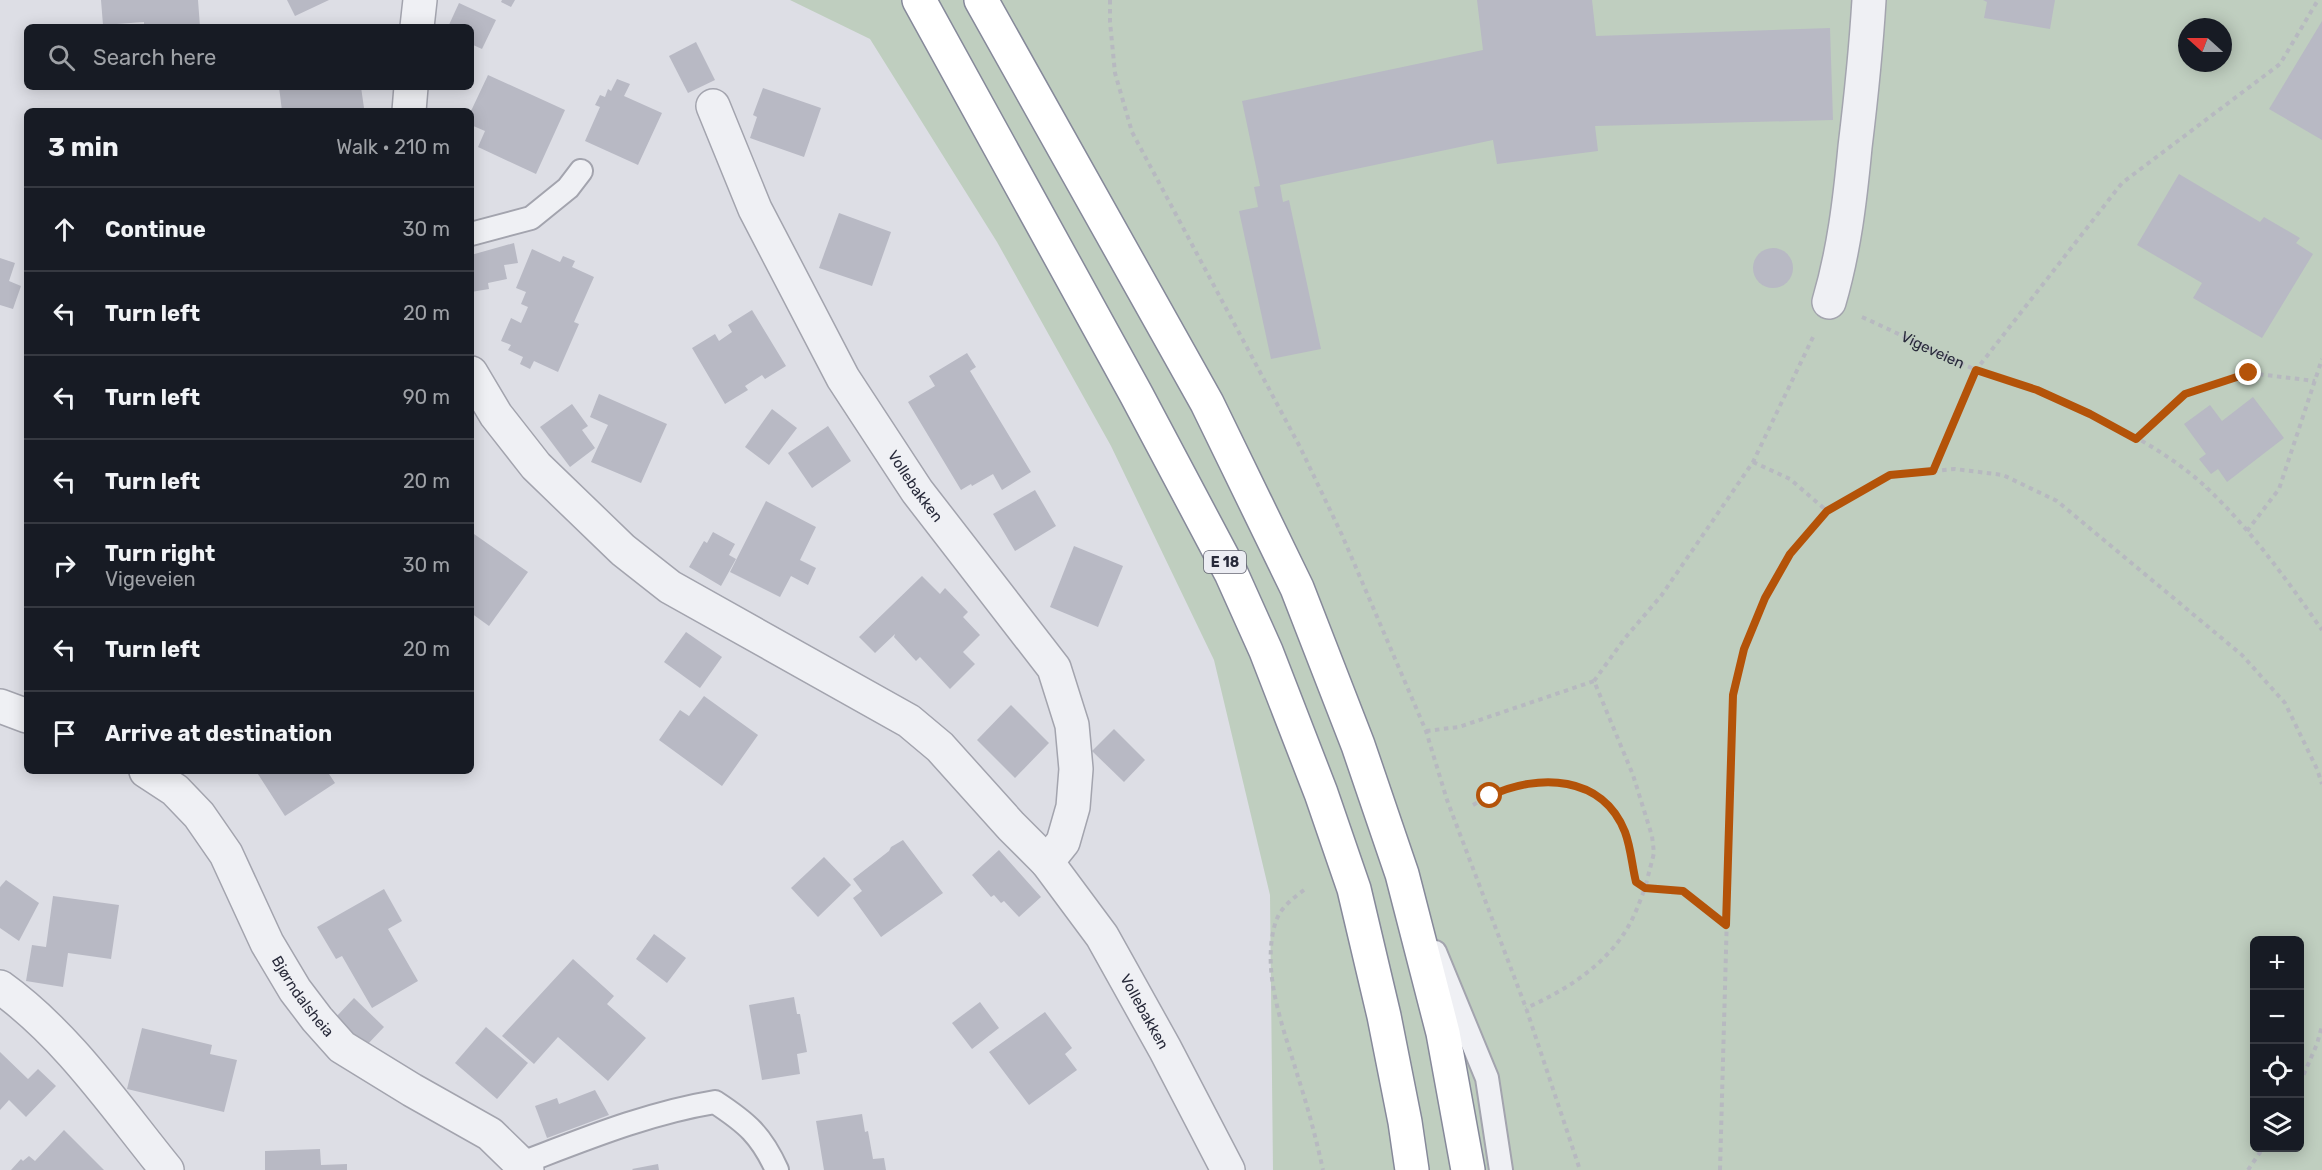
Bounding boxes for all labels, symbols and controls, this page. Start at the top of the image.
north arrow [2178,18,2232,72]
search box [24,24,474,90]
icon: search [45,41,78,74]
text: Search here [93,44,216,71]
text: 3 min [48,132,119,163]
text: Walk · 210 m [336,135,450,159]
icon: ahead [48,213,81,246]
text: Continue [105,216,206,243]
text: 30 m [403,217,450,241]
icon: left [48,297,81,330]
text: Turn left [105,300,200,327]
text: 20 m [403,301,450,325]
street label: Vigeveien [1898,328,1967,373]
route end [2235,359,2261,385]
icon: left [48,381,81,414]
text: Turn left [105,384,200,411]
text: 90 m [403,385,450,409]
street label: Vollebakken [884,447,947,526]
icon: left [48,465,81,498]
text: Turn left [105,468,200,495]
text: 20 m [403,469,450,493]
text: Turn right [105,540,215,567]
icon: right [48,549,81,582]
road number: E 18 [1204,551,1246,573]
text: 30 m [403,553,450,577]
text: Vigeveien [105,567,196,591]
icon: left [48,633,81,666]
text: Turn left [105,636,200,663]
text: 20 m [403,637,450,661]
icon: arrive [48,717,81,750]
text: Arrive at destination [105,720,332,747]
route start [1476,782,1502,808]
map controls [2250,936,2304,1152]
button: + [2250,936,2304,990]
street label: Bjørndalsheia [268,953,338,1040]
street label: Vollebakken [1116,971,1172,1053]
button: − [2250,990,2304,1044]
button: locate [2250,1044,2304,1098]
button: layers [2250,1098,2304,1152]

